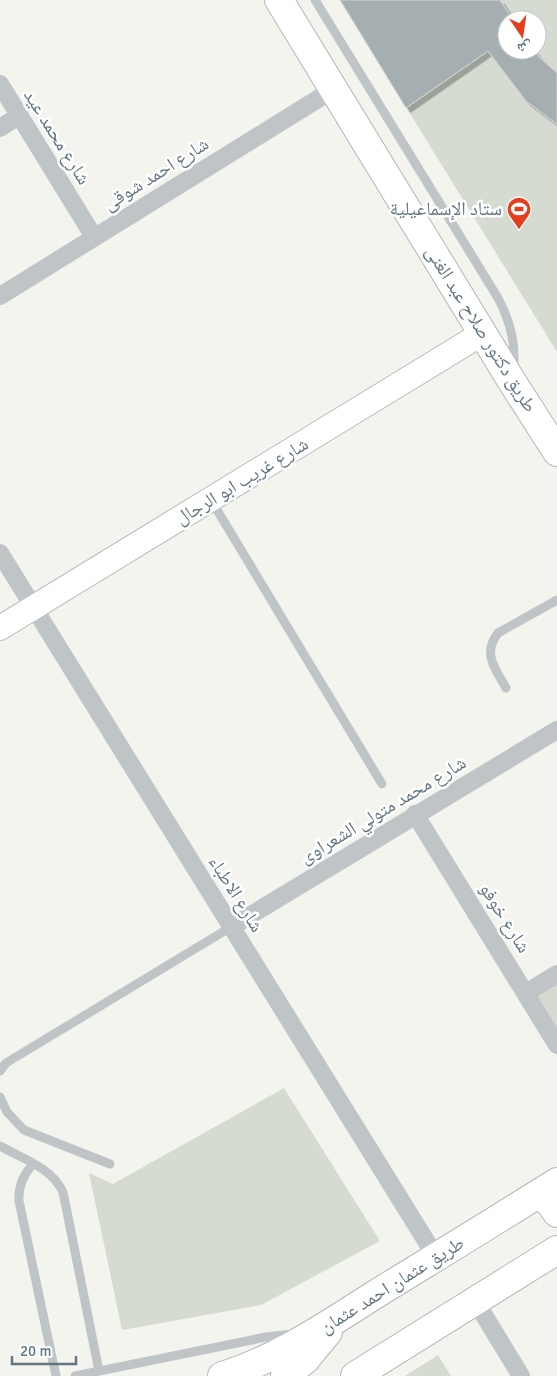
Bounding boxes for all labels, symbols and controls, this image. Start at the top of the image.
north arrow [497,10,547,60]
text: ش [516,37,534,57]
street label: شارع محمد عيد [18,85,96,189]
street label: شارع احمد شوقى [99,132,213,216]
sports icon: ستاد الإسماعيلية [506,196,532,230]
place label: ستاد الإسماعيلية [390,197,502,221]
street label: طريق دكتور صلاح عبد الغنى [420,241,542,417]
street label: شارع غريب ابو الرجال [171,432,313,530]
street label: شارع محمد متولي الشعراوى [295,751,472,872]
street label: شارع الاطباء [203,851,269,937]
street label: شارع خوفو [474,879,536,957]
street label: طريق عثمان احمد عثمان [316,1231,468,1339]
scale bar [12,1334,76,1366]
text: 20 m [20,1342,51,1360]

